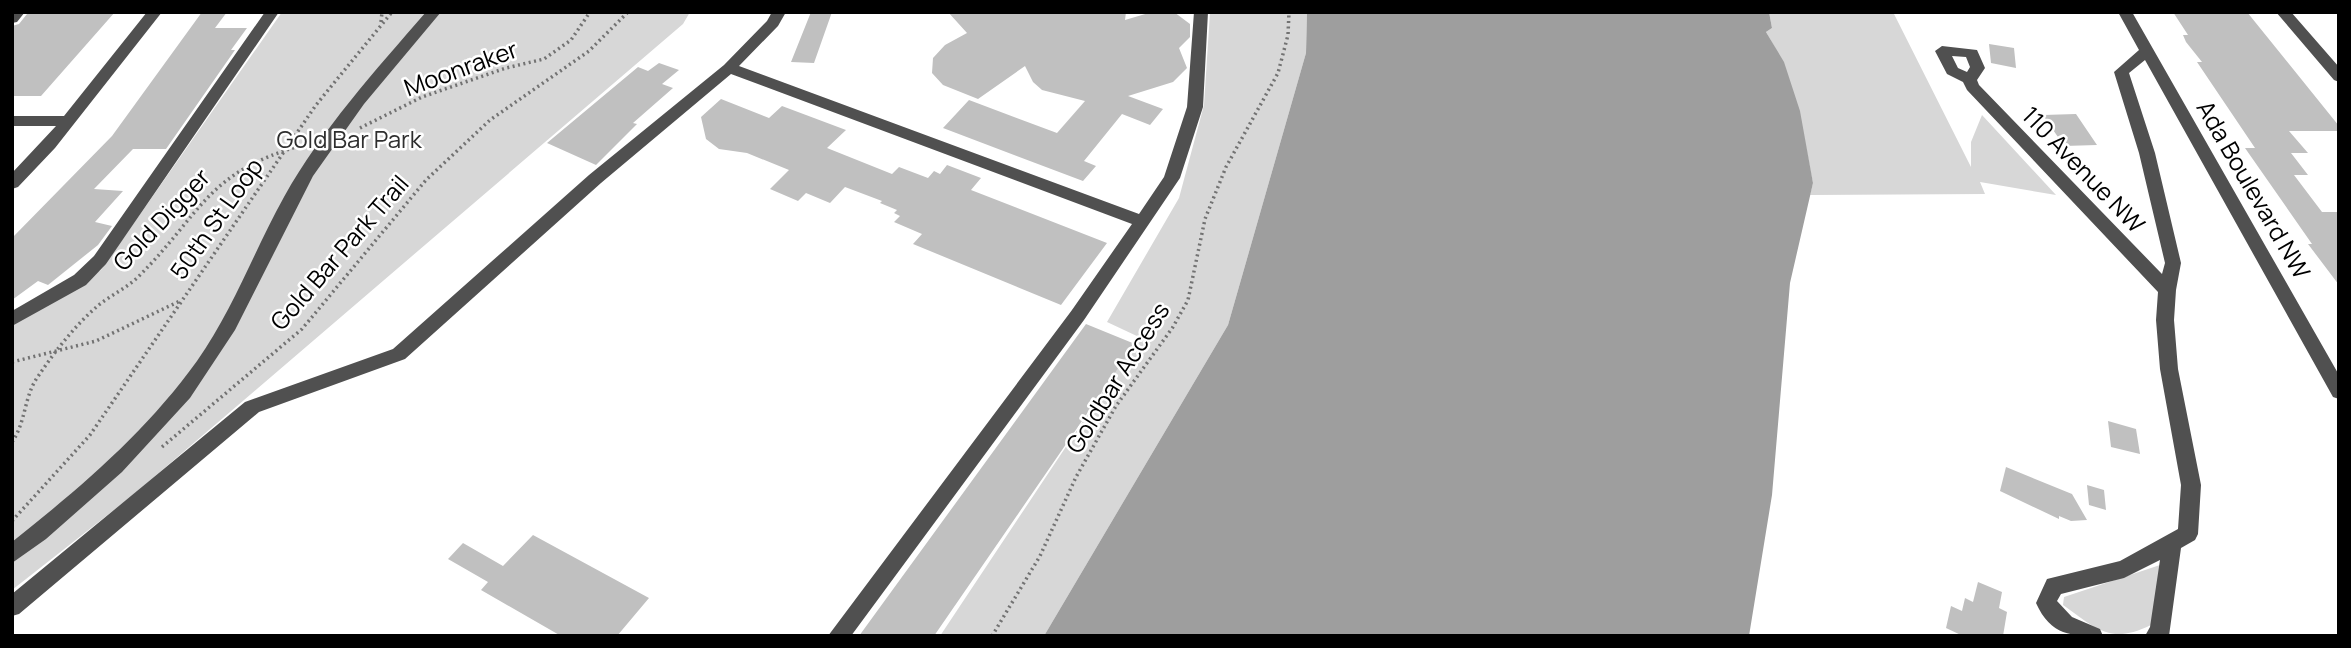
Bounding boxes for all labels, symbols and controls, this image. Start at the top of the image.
street label: Moonraker [399,32,522,103]
street label: Ada Boulevard NW [2190,94,2319,285]
street label: 110 Avenue NW [2015,99,2153,240]
park label: Gold Bar Park [276,122,423,155]
street label: 50th St Loop [162,151,270,285]
street label: Gold Digger [105,160,217,277]
street label: Gold Bar Park Trail [262,167,416,337]
street label: Goldbar Access [1057,295,1176,459]

